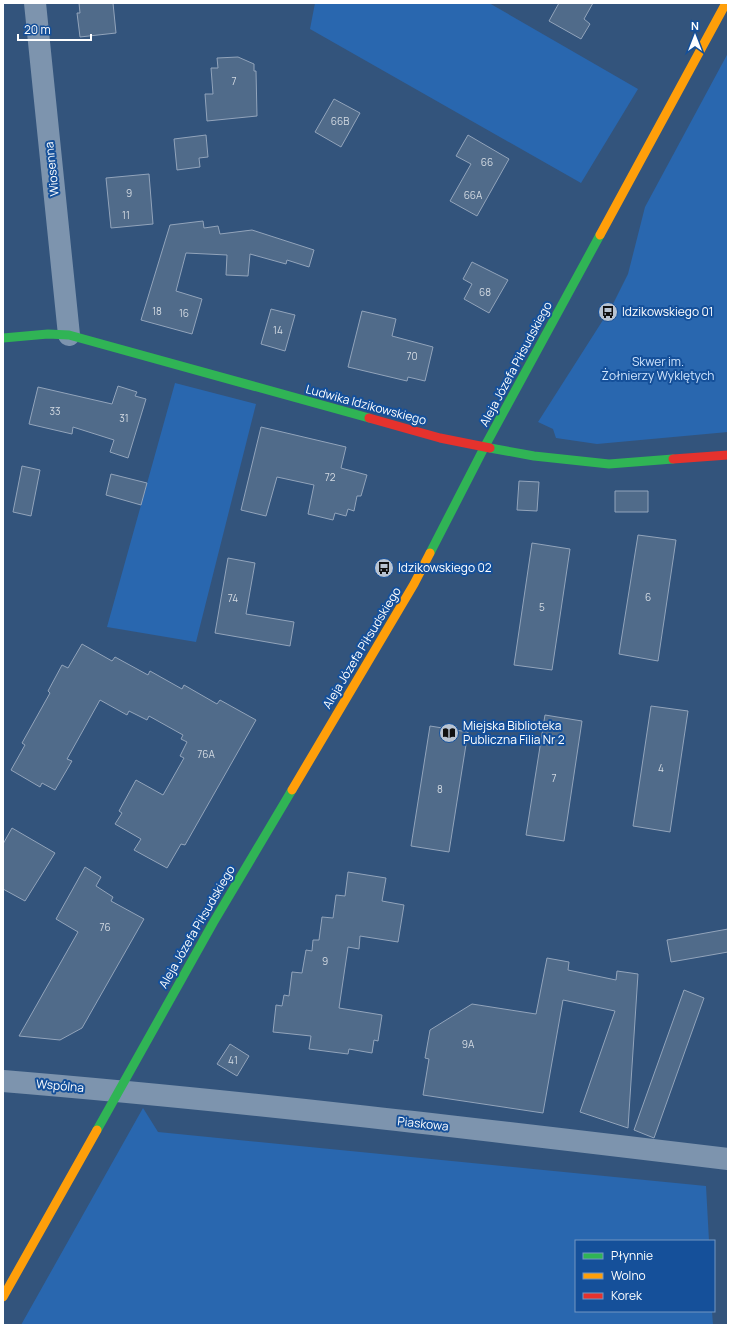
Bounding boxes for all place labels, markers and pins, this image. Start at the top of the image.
bus stop icon: Idzikowskiego 01 [597,301,619,323]
place label: Idzikowskiego 01 [622,303,713,320]
bus stop icon: Idzikowskiego 02 [373,557,395,579]
place label: Idzikowskiego 02 [398,559,492,576]
place label: Miejska Biblioteka Publiczna Filia Nr 2 [463,717,565,748]
library icon: Miejska Biblioteka Publiczna Filia Nr 2 [438,722,460,744]

